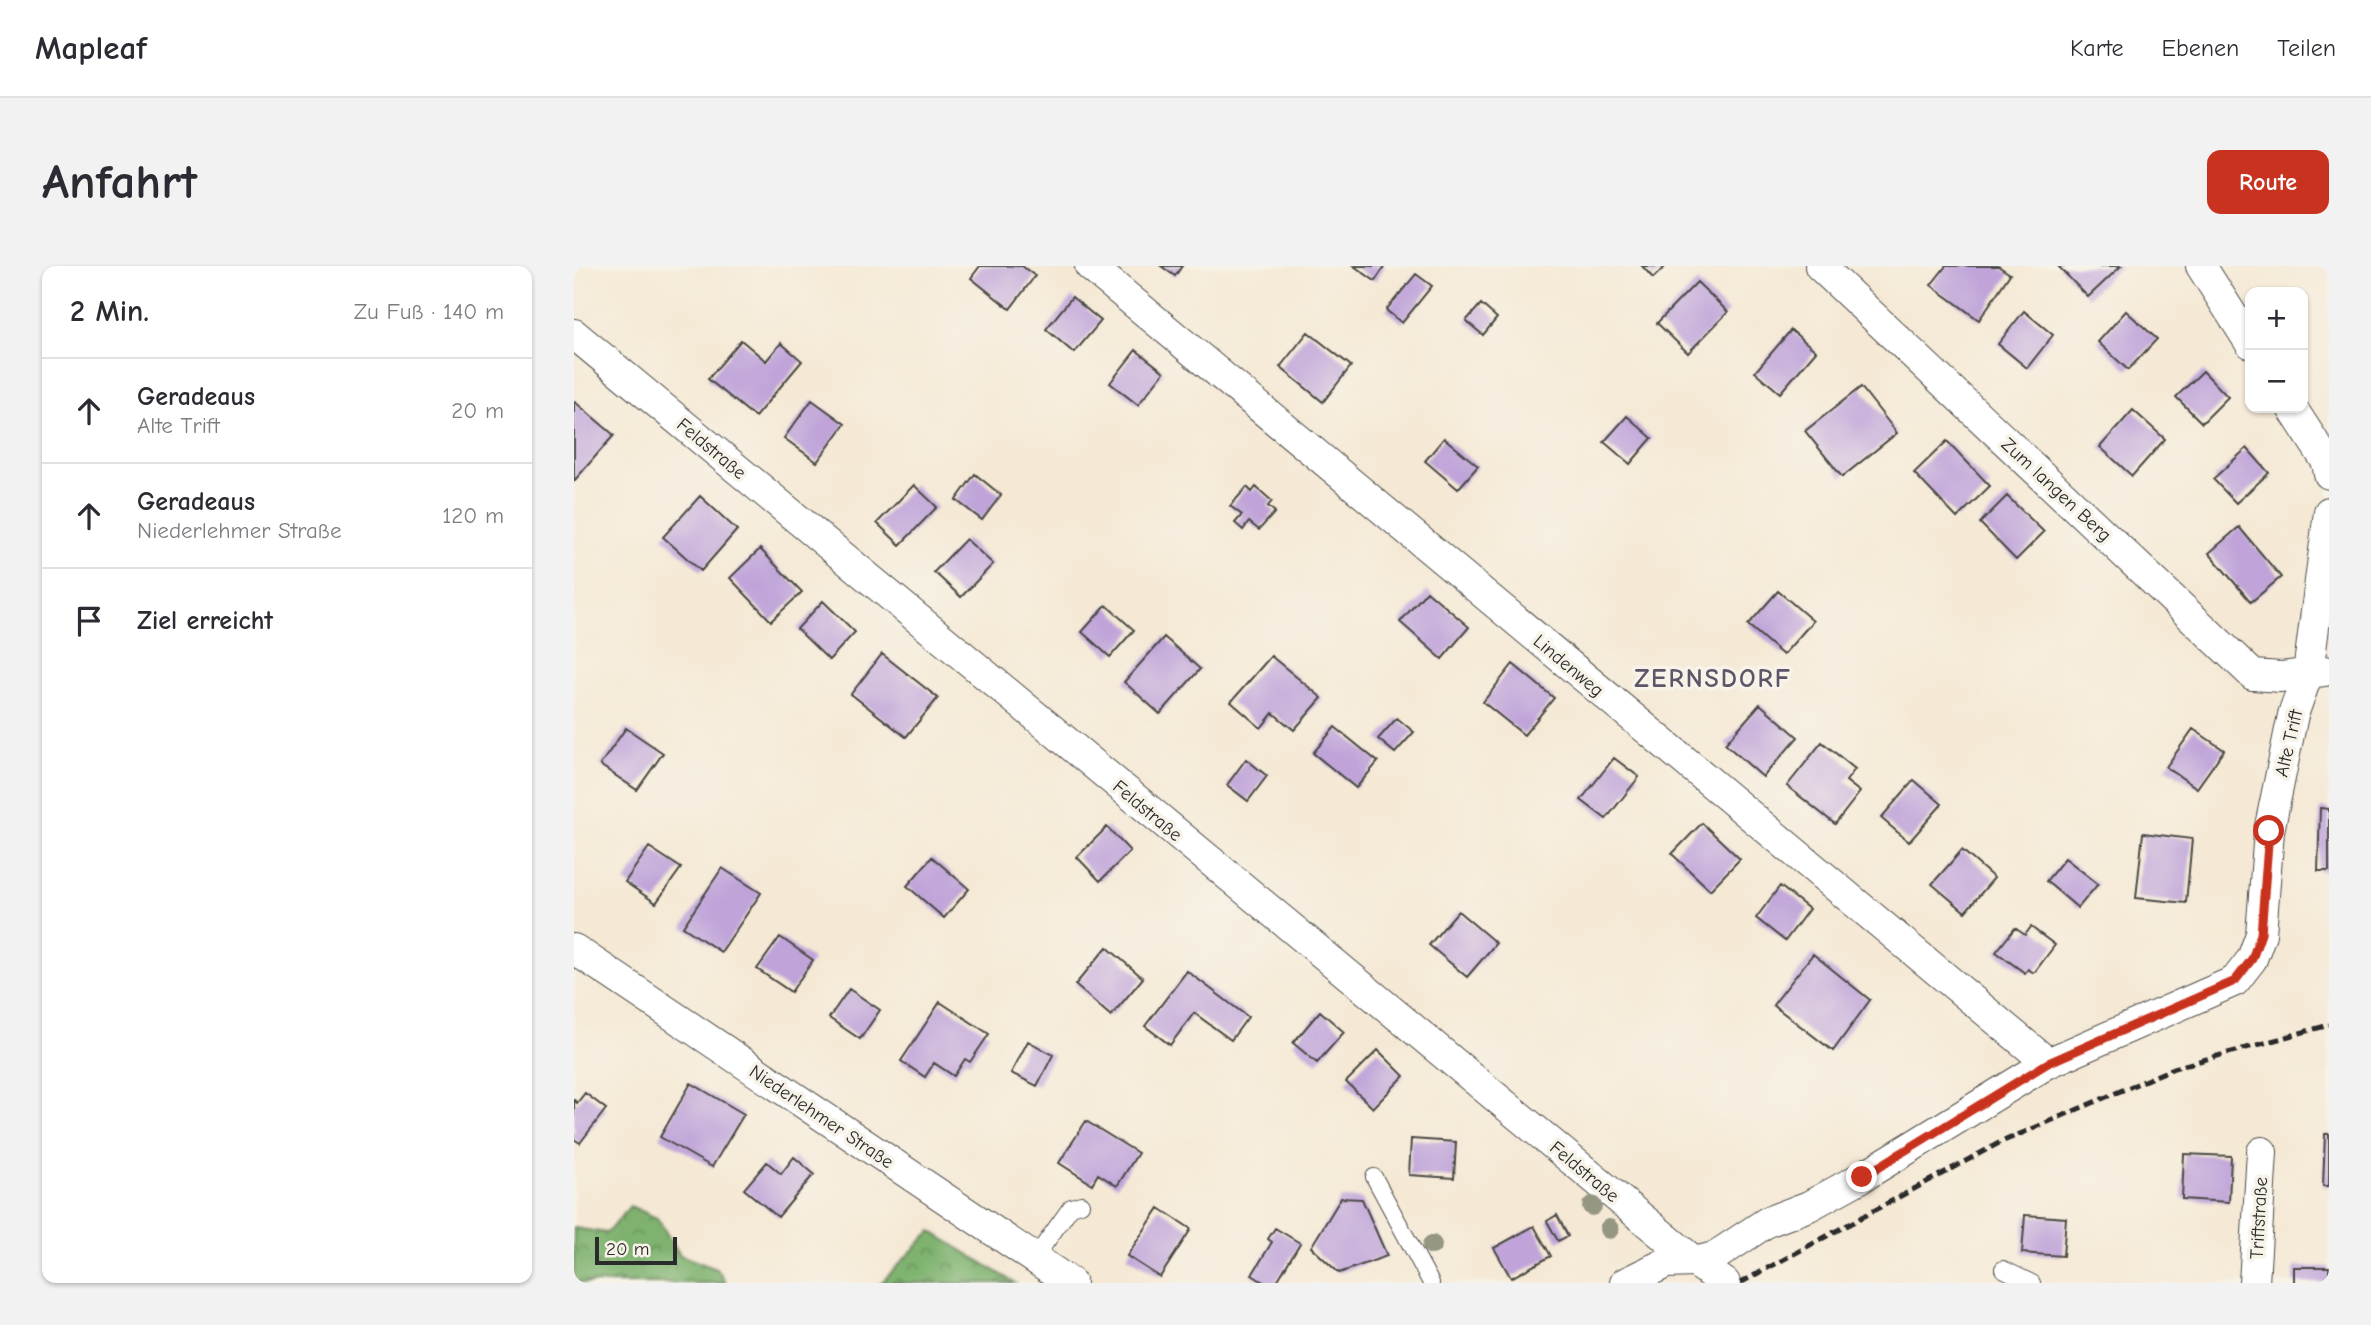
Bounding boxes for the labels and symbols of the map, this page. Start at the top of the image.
street label: Feldstraße [672,414,750,484]
street label: Zum langen Berg [1997,433,2116,546]
street label: Lindenweg [1529,630,1608,702]
district label: ZERNSDORF [1634,664,1792,694]
street label: Alte Trift [2271,707,2308,779]
street label: Feldstraße [1108,776,1186,846]
route start [2253,815,2284,846]
street label: Niederlehmer Straße [745,1060,898,1173]
street label: Feldstraße [1545,1137,1623,1207]
route end [1846,1161,1877,1192]
street label: Triftstraße [2246,1176,2272,1260]
scale bar [595,1234,677,1266]

